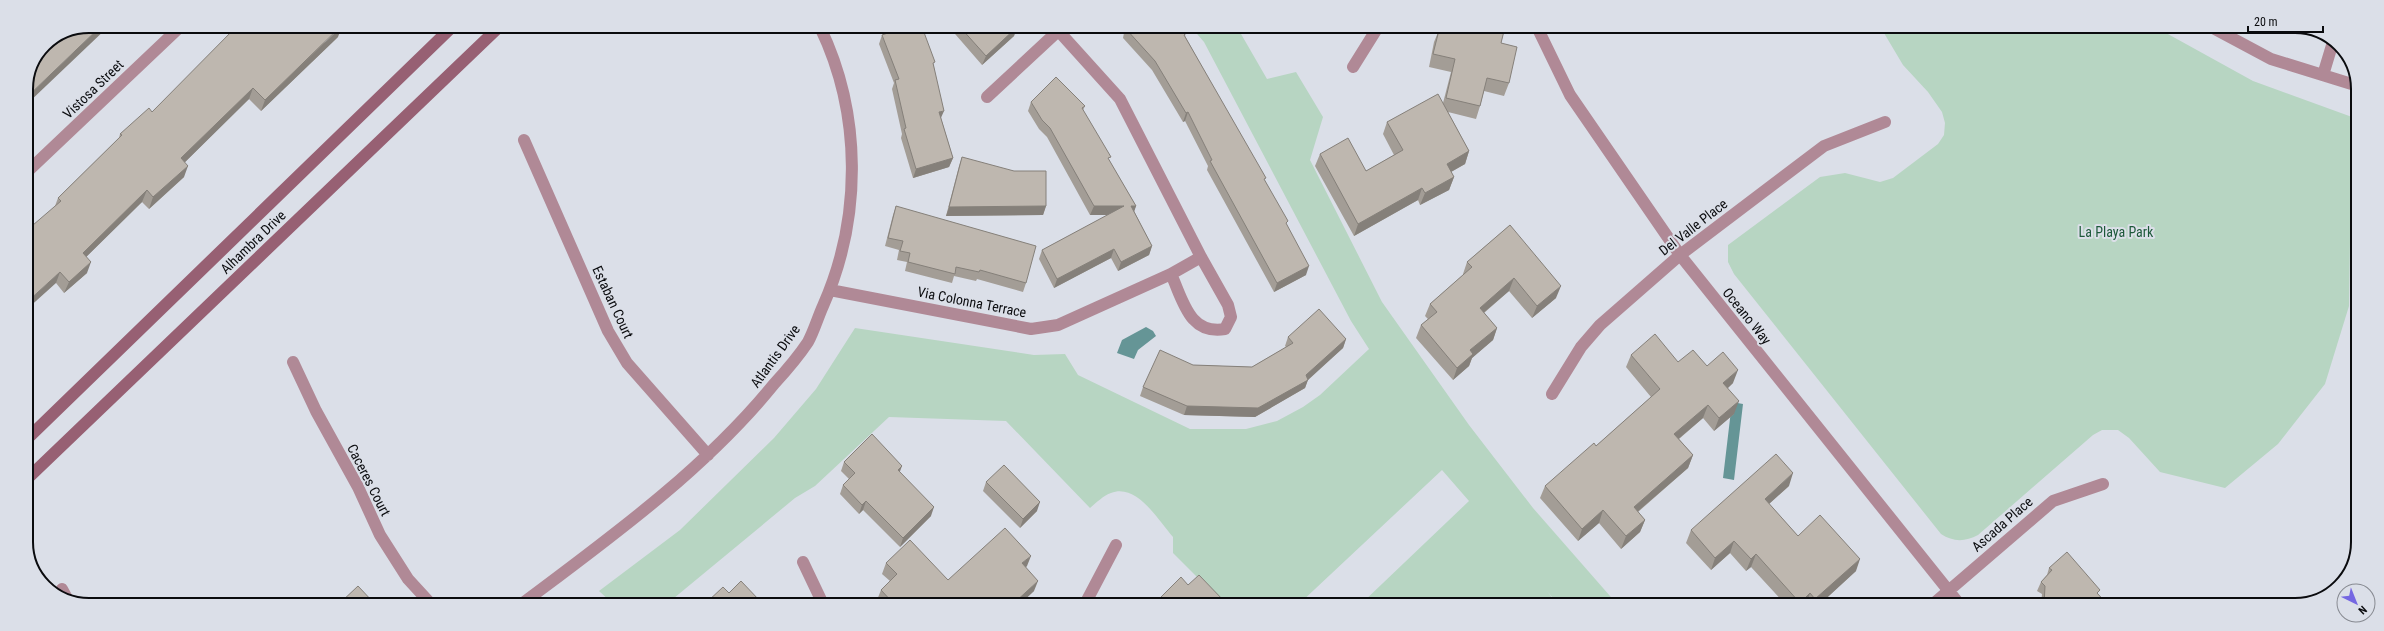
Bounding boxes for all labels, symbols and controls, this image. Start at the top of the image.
scale bar [2248,8,2323,34]
text: 20 m [2254,15,2278,29]
street label: Vistosa Street [60,56,126,122]
street label: Del Valle Place [1656,195,1731,259]
street label: Alhambra Drive [217,207,289,277]
park label: La Playa Park [2079,224,2154,240]
street label: Estaban Court [589,263,637,341]
street label: Via Colonna Terrace [916,284,1028,320]
street label: Oceano Way [1719,285,1775,348]
street label: Atlantis Drive [747,321,803,391]
street label: Caceres Court [344,441,394,519]
street label: Ascada Place [1968,493,2036,555]
north arrow [2336,583,2376,623]
text: N [2355,603,2369,617]

